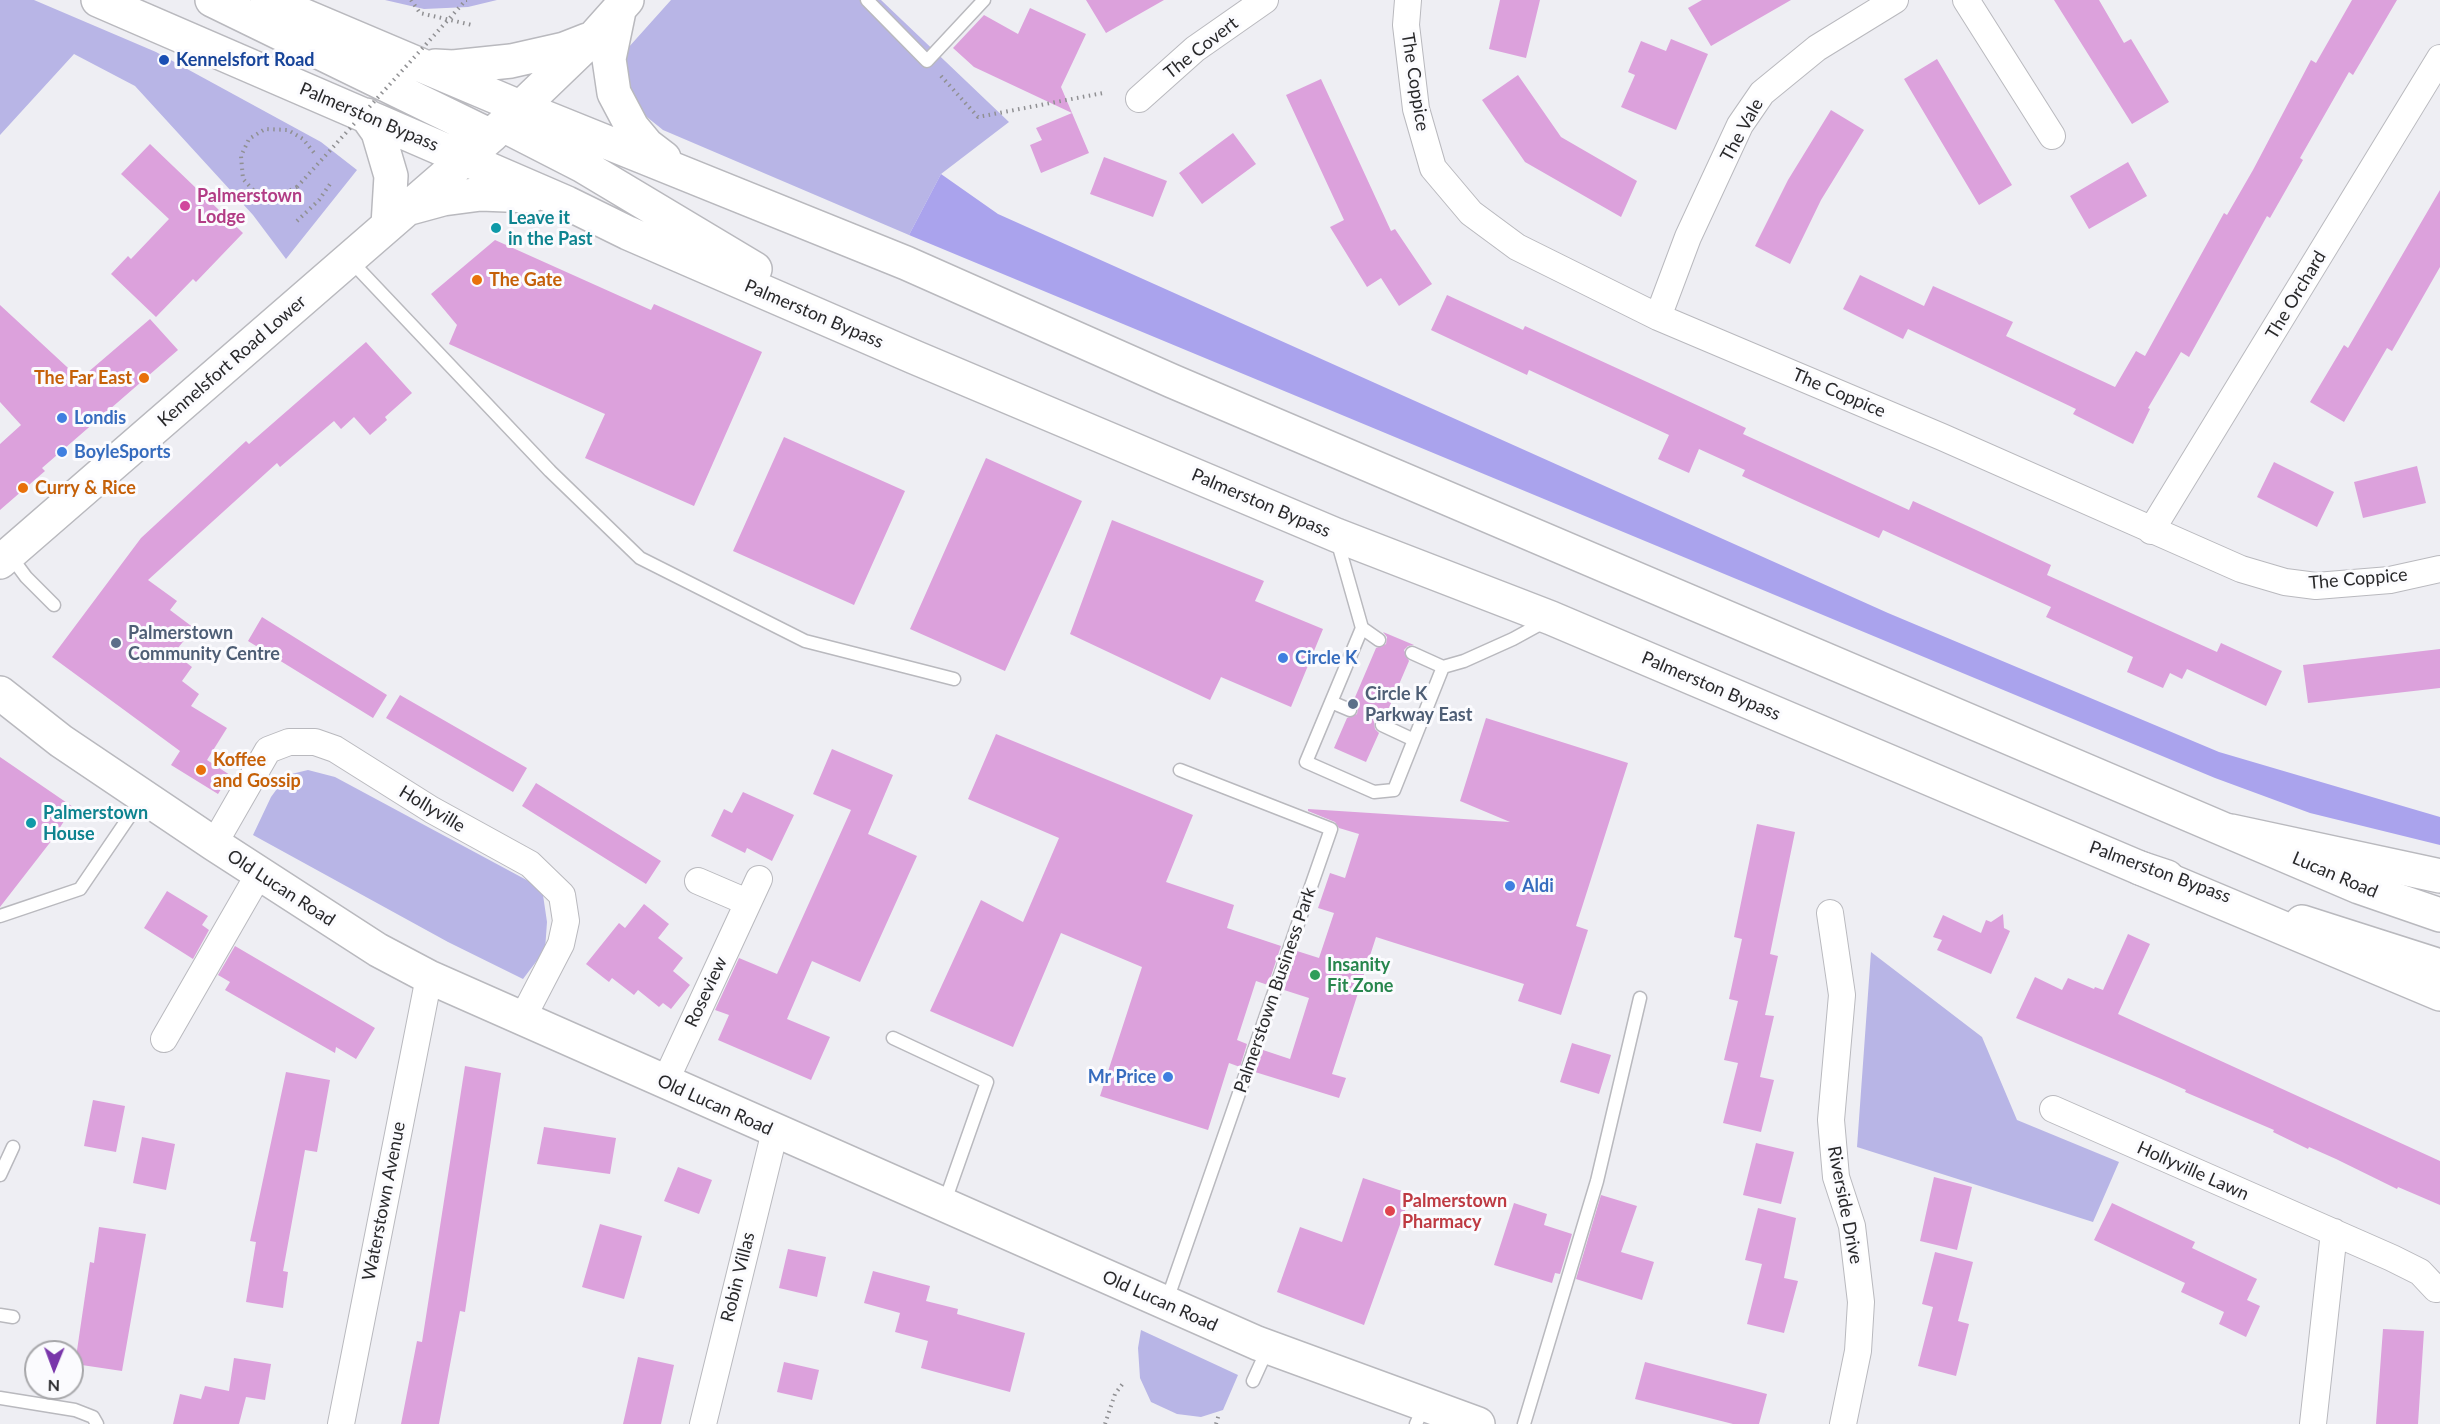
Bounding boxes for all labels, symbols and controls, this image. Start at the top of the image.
street label: The Covert [1160,12,1242,84]
street label: The Coppice [1397,31,1433,133]
place label: Kennelsfort Road [176,49,315,71]
marker: Kennelsfort Road [157,53,171,67]
street label: Palmerston Bypass [296,78,442,156]
street label: The Vale [1716,95,1768,165]
place label: Palmerstown Lodge [197,185,302,228]
marker: Palmerstown Lodge [178,199,192,213]
place label: Leave it in the Past [508,207,593,250]
marker: Leave it in the Past [489,221,503,235]
street label: The Orchard [2261,247,2331,343]
place label: The Gate [489,269,562,291]
marker: The Gate [470,273,484,287]
street label: Palmerston Bypass [741,275,887,353]
street label: Kennelsfort Road Lower [153,291,311,431]
street label: The Coppice [1789,364,1889,422]
place label: The Far East [34,367,132,389]
marker: The Far East [137,371,151,385]
place label: Londis [74,407,126,429]
marker: Londis [55,411,69,425]
place label: BoyleSports [74,441,171,463]
marker: BoyleSports [55,445,69,459]
street label: Palmerston Bypass [1188,464,1334,542]
place label: Curry & Rice [35,477,136,499]
marker: Curry & Rice [16,481,30,495]
street label: The Coppice [2308,564,2408,594]
place label: Palmerstown Community Centre [128,622,280,664]
marker: Palmerstown Community Centre [109,636,123,650]
place label: Circle K [1295,647,1357,669]
street label: Palmerston Bypass [1638,647,1784,725]
marker: Circle K [1276,651,1290,665]
place label: Circle K Parkway East [1365,683,1472,726]
marker: Circle K Parkway East [1346,697,1360,711]
place label: Koffee and Gossip [213,749,301,792]
marker: Koffee and Gossip [194,763,208,777]
street label: Hollyville [395,781,469,837]
place label: Palmerstown House [43,802,148,844]
marker: Palmerstown House [24,816,38,830]
street label: Palmerston Bypass [2086,836,2234,908]
street label: Old Lucan Road [223,845,339,931]
street label: Lucan Road [2289,847,2381,903]
place label: Aldi [1522,875,1554,897]
marker: Aldi [1503,879,1517,893]
street label: Palmerstown Business Park [1230,884,1320,1096]
street label: Roseview [680,953,732,1031]
place label: Insanity Fit Zone [1327,954,1393,996]
marker: Insanity Fit Zone [1308,968,1322,982]
place label: Mr Price [1088,1066,1156,1088]
street label: Old Lucan Road [654,1070,776,1140]
marker: Mr Price [1161,1070,1175,1084]
street label: Waterstown Avenue [358,1120,410,1282]
street label: Hollyville Lawn [2134,1137,2252,1205]
street label: Riverside Drive [1823,1144,1867,1266]
place label: Palmerstown Pharmacy [1402,1190,1507,1232]
marker: Palmerstown Pharmacy [1383,1204,1397,1218]
street label: Robin Villas [716,1230,760,1324]
street label: Old Lucan Road [1099,1266,1221,1336]
north arrow [24,1340,84,1400]
text: N [47,1377,60,1396]

